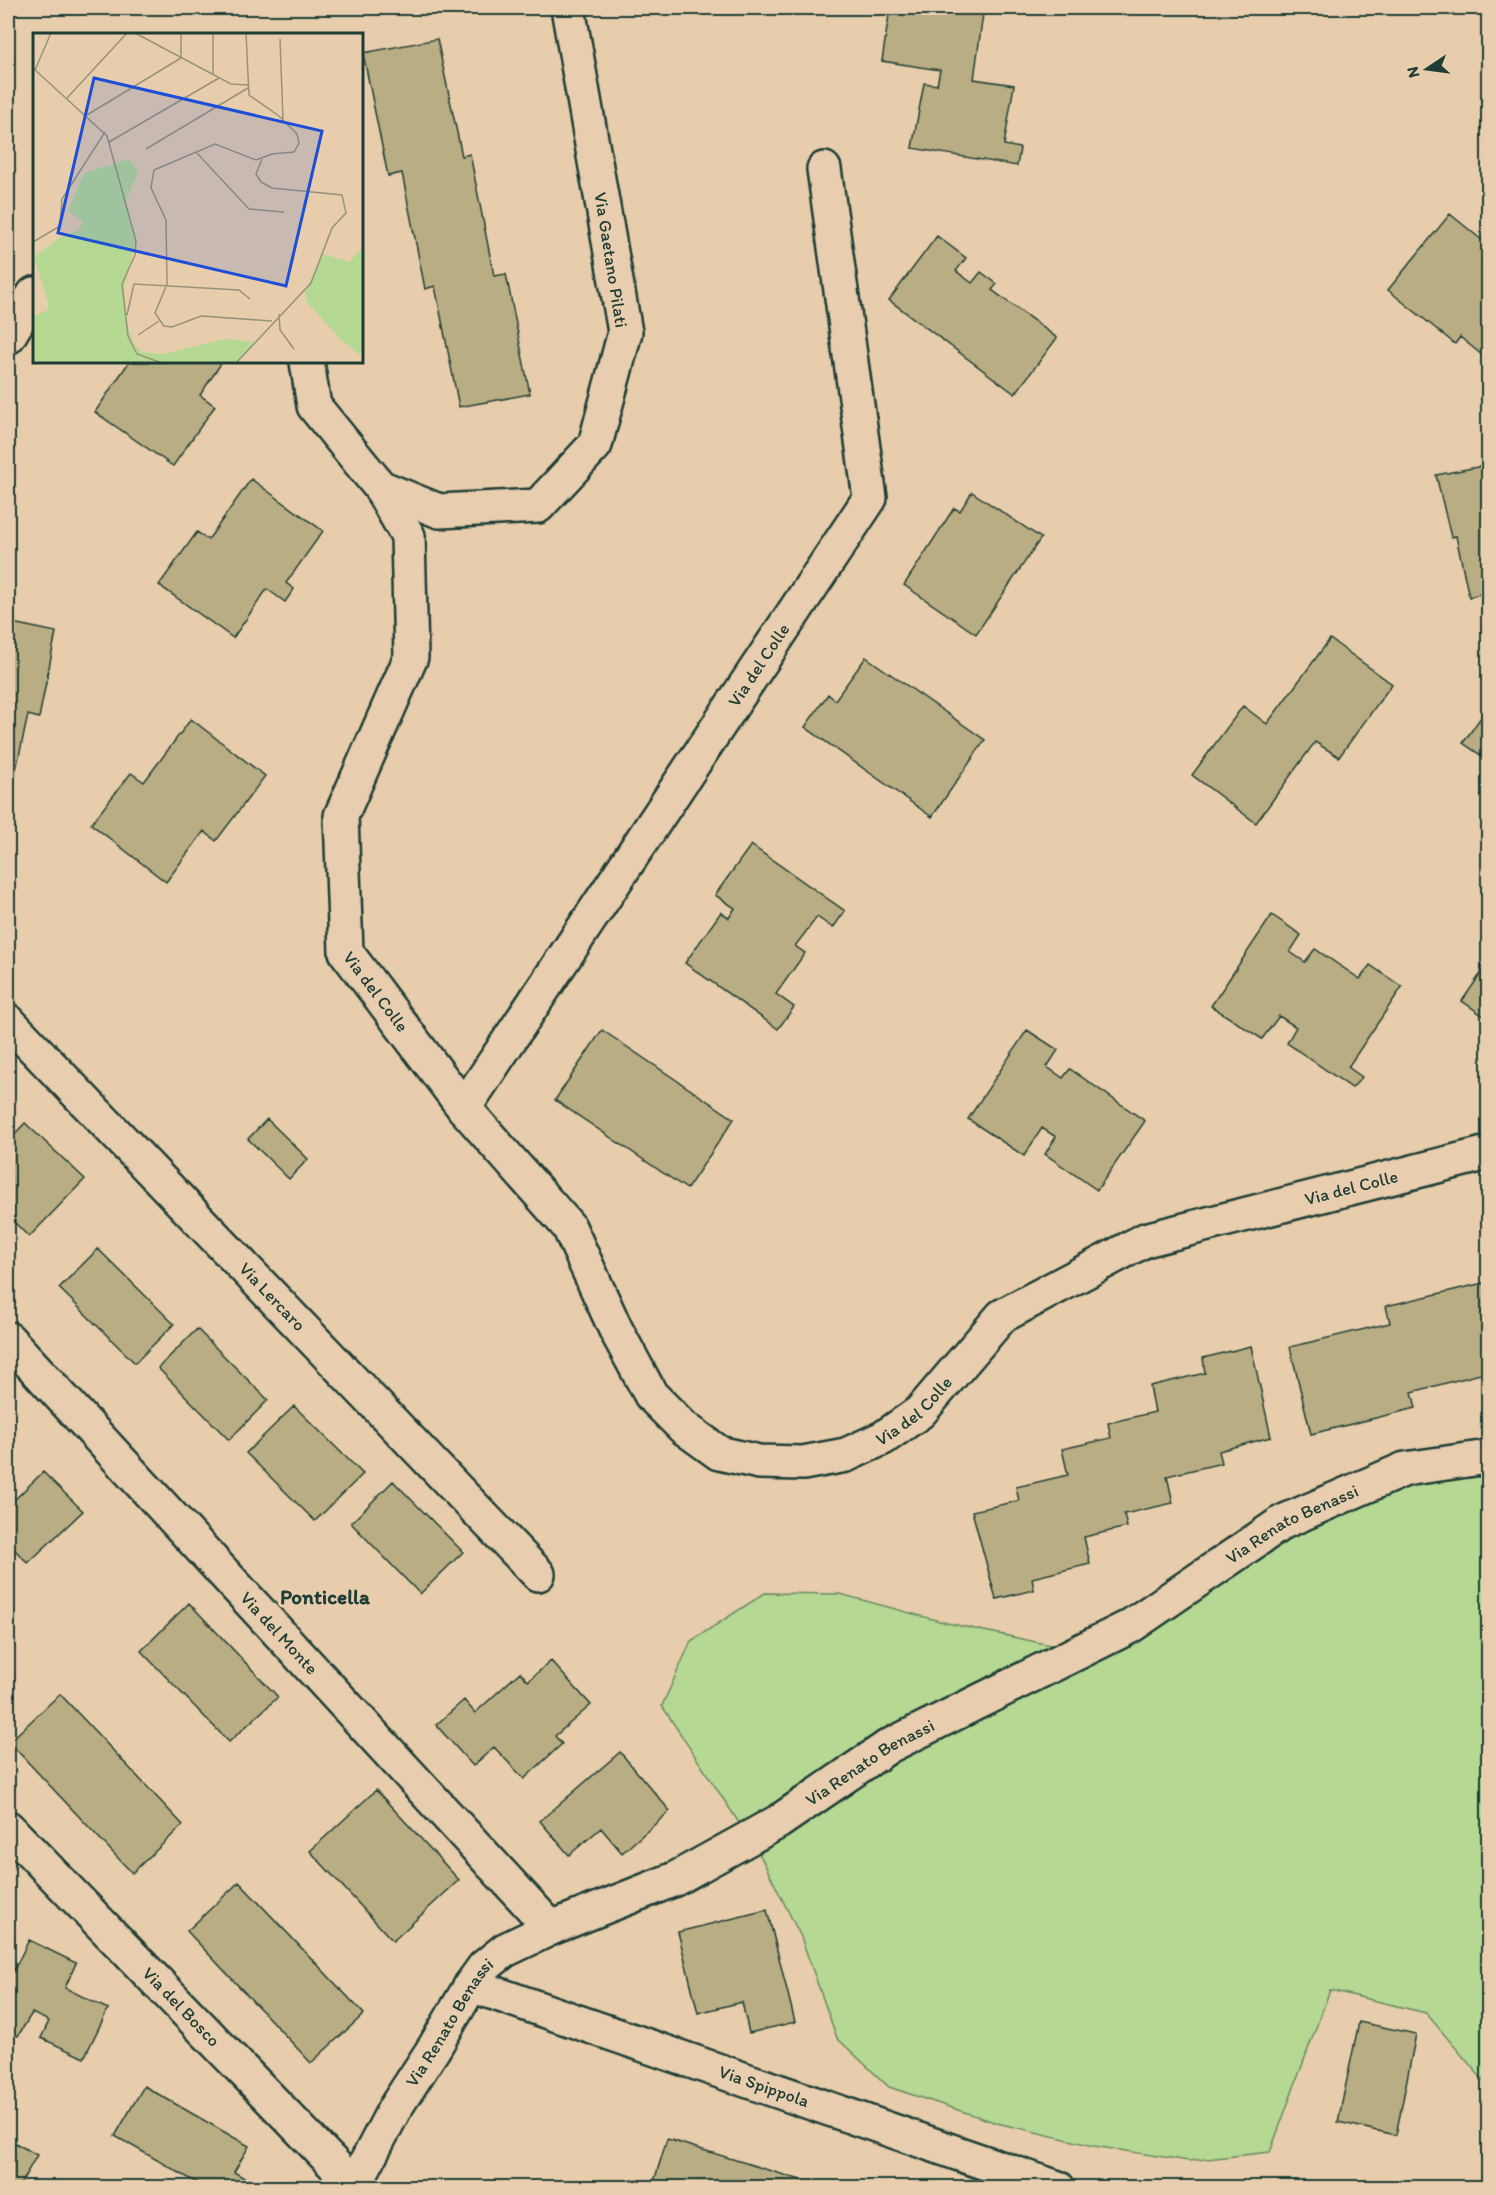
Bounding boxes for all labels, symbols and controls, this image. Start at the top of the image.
inset map [33,33,363,363]
north arrow [1397,39,1457,99]
text: N [1402,65,1423,80]
street label: Via Gaetano Pilati [589,191,633,329]
street label: Via del Colle [723,619,794,711]
street label: Via del Colle [338,947,414,1036]
street label: Via del Colle [1302,1165,1400,1210]
street label: Via Lercaro [234,1258,310,1336]
street label: Via del Colle [872,1372,957,1451]
street label: Via Renato Benassi [1221,1480,1362,1569]
district label: Ponticella [280,1584,371,1609]
street label: Via del Monte [235,1587,323,1679]
street label: Via Renato Benassi [801,1714,938,1811]
street label: Via Renato Benassi [401,1953,498,2091]
street label: Via del Bosco [138,1962,225,2051]
street label: Via Spippola [716,2061,812,2112]

